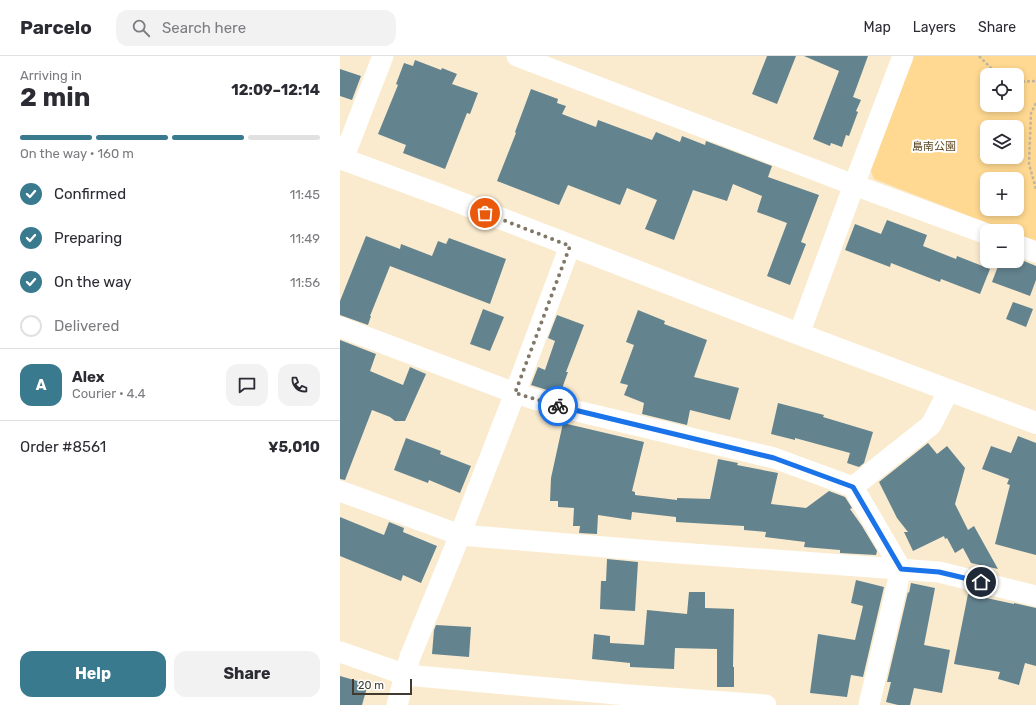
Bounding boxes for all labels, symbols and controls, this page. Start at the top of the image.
search box [116,10,396,46]
text: Parcelo [20,16,92,39]
icon: search [130,17,152,39]
text: Search here [162,19,246,37]
text: Map [864,19,891,36]
text: Layers [913,19,956,36]
text: Share [978,19,1016,36]
text: Arriving in [20,68,82,83]
map controls [980,68,1024,268]
button: locate [980,68,1024,112]
text: 12:09–12:14 [231,81,320,99]
text: 2 min [20,82,90,113]
button: layers [980,120,1024,164]
park label: 島南公園 [912,140,956,153]
text: On the way · 160 m [20,146,134,161]
button: + [980,172,1024,216]
icon: check [20,183,42,205]
text: Confirmed [54,185,126,203]
text: 11:45 [290,187,320,202]
pin [468,196,502,230]
icon: bag [474,202,496,224]
button: − [980,224,1024,268]
icon: check [20,227,42,249]
text: Preparing [54,229,122,247]
text: 11:49 [290,231,320,246]
icon: check [20,271,42,293]
text: On the way [54,273,132,291]
text: 11:56 [290,275,320,290]
text: Delivered [54,317,119,335]
button: chat [226,364,268,406]
button: phone [278,364,320,406]
text: Alex [72,368,105,386]
text: A [36,376,46,394]
text: Courier · 4.4 [72,386,146,401]
courier [538,386,578,426]
icon: bike [547,395,569,417]
text: Order #8561 [20,438,106,456]
text: ¥5,010 [268,438,320,456]
pin [964,565,998,599]
icon: home [970,571,992,593]
button: Help [20,651,166,697]
button: Share [174,651,320,697]
scale bar [352,677,412,696]
text: 20 m [358,679,384,692]

